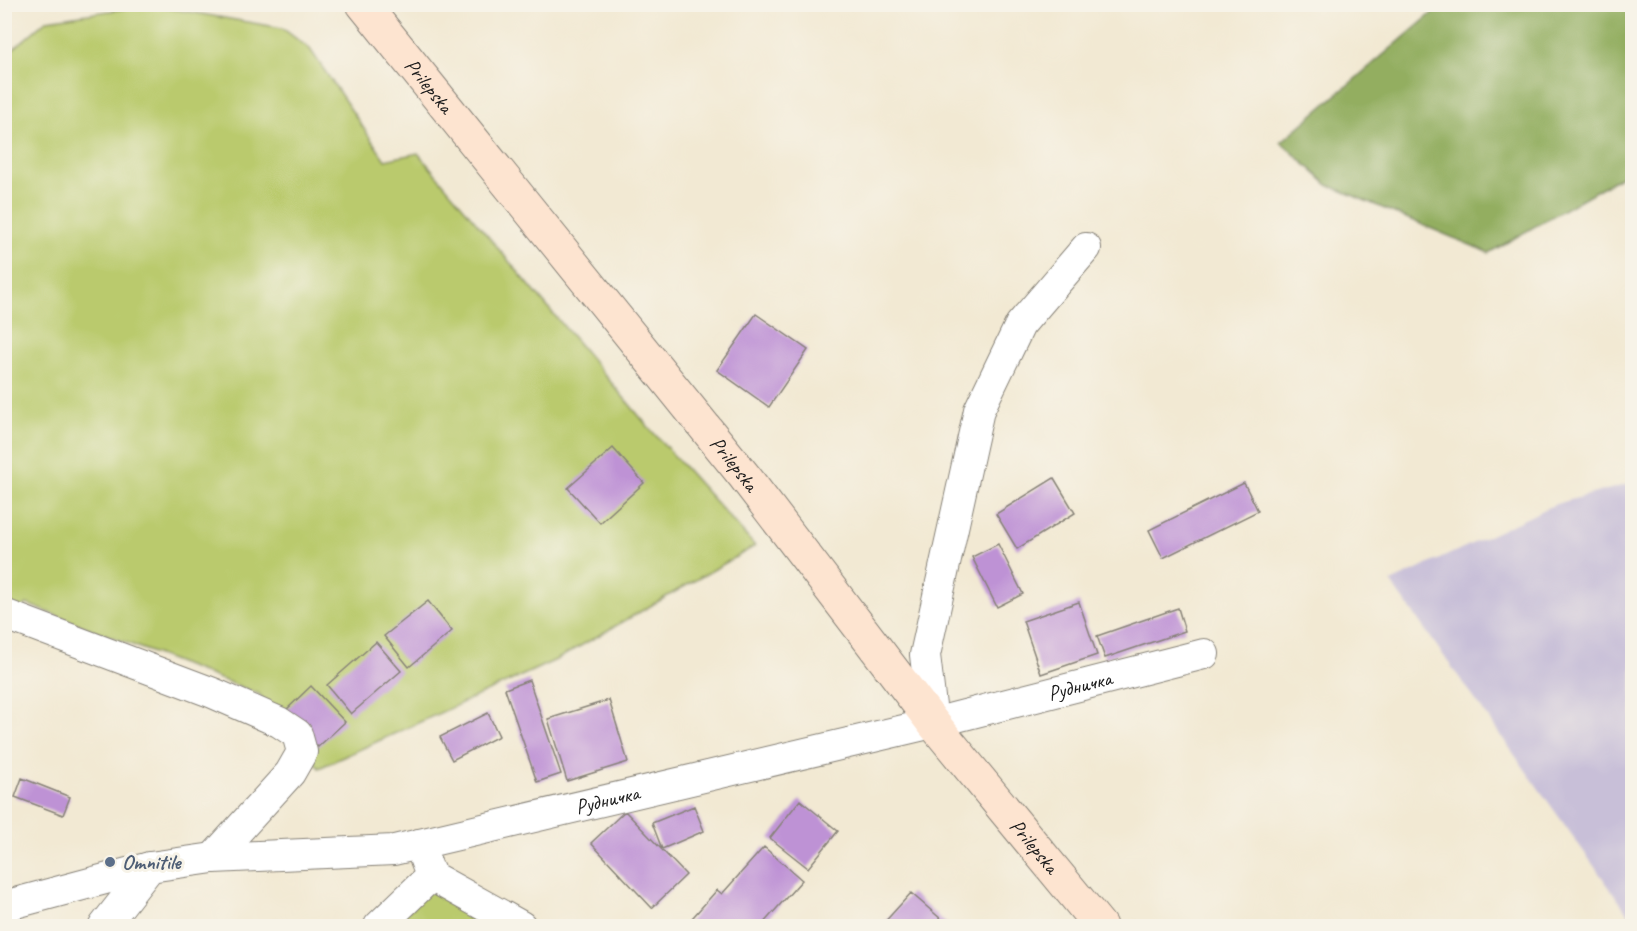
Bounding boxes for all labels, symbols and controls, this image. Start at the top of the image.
street label: Prilepska [399,53,460,120]
street label: Prilepska [704,431,766,498]
street label: Рудничка [1045,664,1117,706]
street label: Рудничка [573,779,644,820]
street label: Prilepska [1004,813,1066,881]
place label: Omnitile [122,849,183,875]
marker: Omnitile [103,855,117,869]

